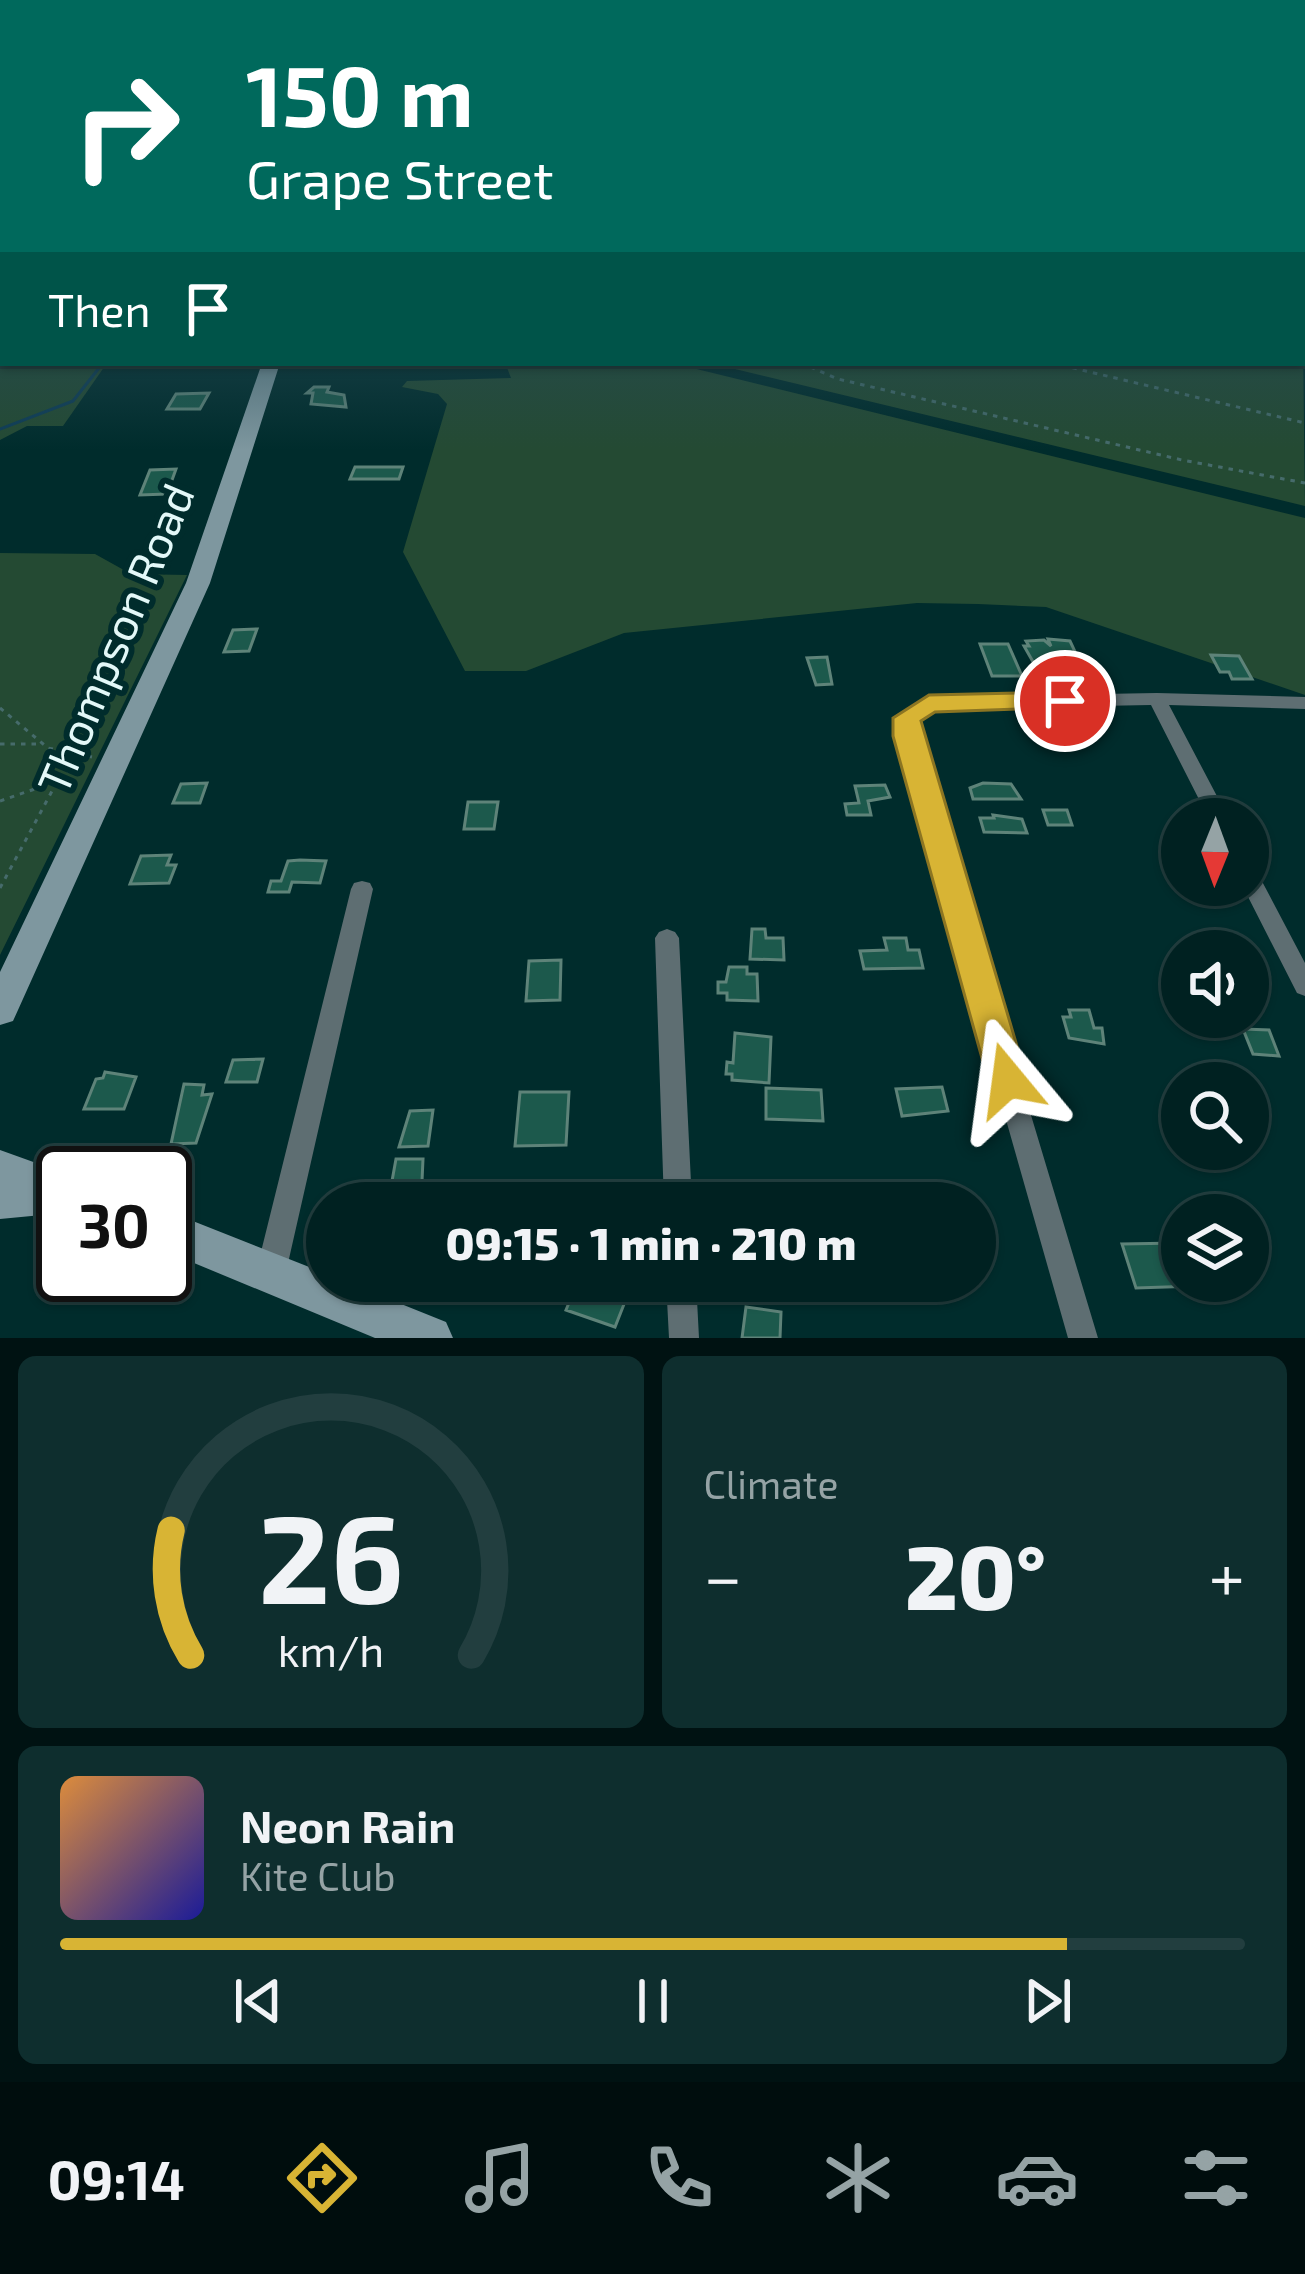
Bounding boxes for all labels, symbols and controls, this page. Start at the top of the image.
text: 150 m [246,43,474,144]
icon: right [48,48,204,204]
text: Grape Street [246,145,554,210]
icon: arrive [175,276,241,342]
text: Then [48,282,151,336]
street label: Thompson Road [25,475,204,801]
pin [1014,650,1116,752]
icon: arrive [1032,668,1098,734]
north arrow [1161,798,1269,906]
map controls [1161,798,1269,1302]
button: sound [1161,930,1269,1038]
position arrow [945,1017,1071,1143]
button: search [1161,1062,1269,1170]
speed limit sign: 30 [36,1146,192,1302]
button: layers [1161,1194,1269,1302]
text: 09:15 · 1 min · 210 m [446,1215,856,1269]
text: Climate [704,1460,838,1507]
text: 26 [258,1479,404,1629]
text: 20° [905,1520,1046,1628]
text: − [704,1535,742,1614]
text: + [1209,1535,1245,1614]
text: km/h [277,1624,384,1676]
text: Neon Rain [240,1798,455,1852]
text: Kite Club [240,1852,396,1899]
icon: previous [225,1968,291,2034]
icon: pause [620,1968,686,2034]
icon: next [1015,1968,1081,2034]
icon: directions [280,2136,364,2220]
icon: music [458,2136,542,2220]
icon: phone [637,2136,721,2220]
icon: climate [816,2136,900,2220]
icon: car [995,2136,1079,2220]
icon: filters [1174,2136,1258,2220]
text: 09:14 [47,2146,185,2211]

